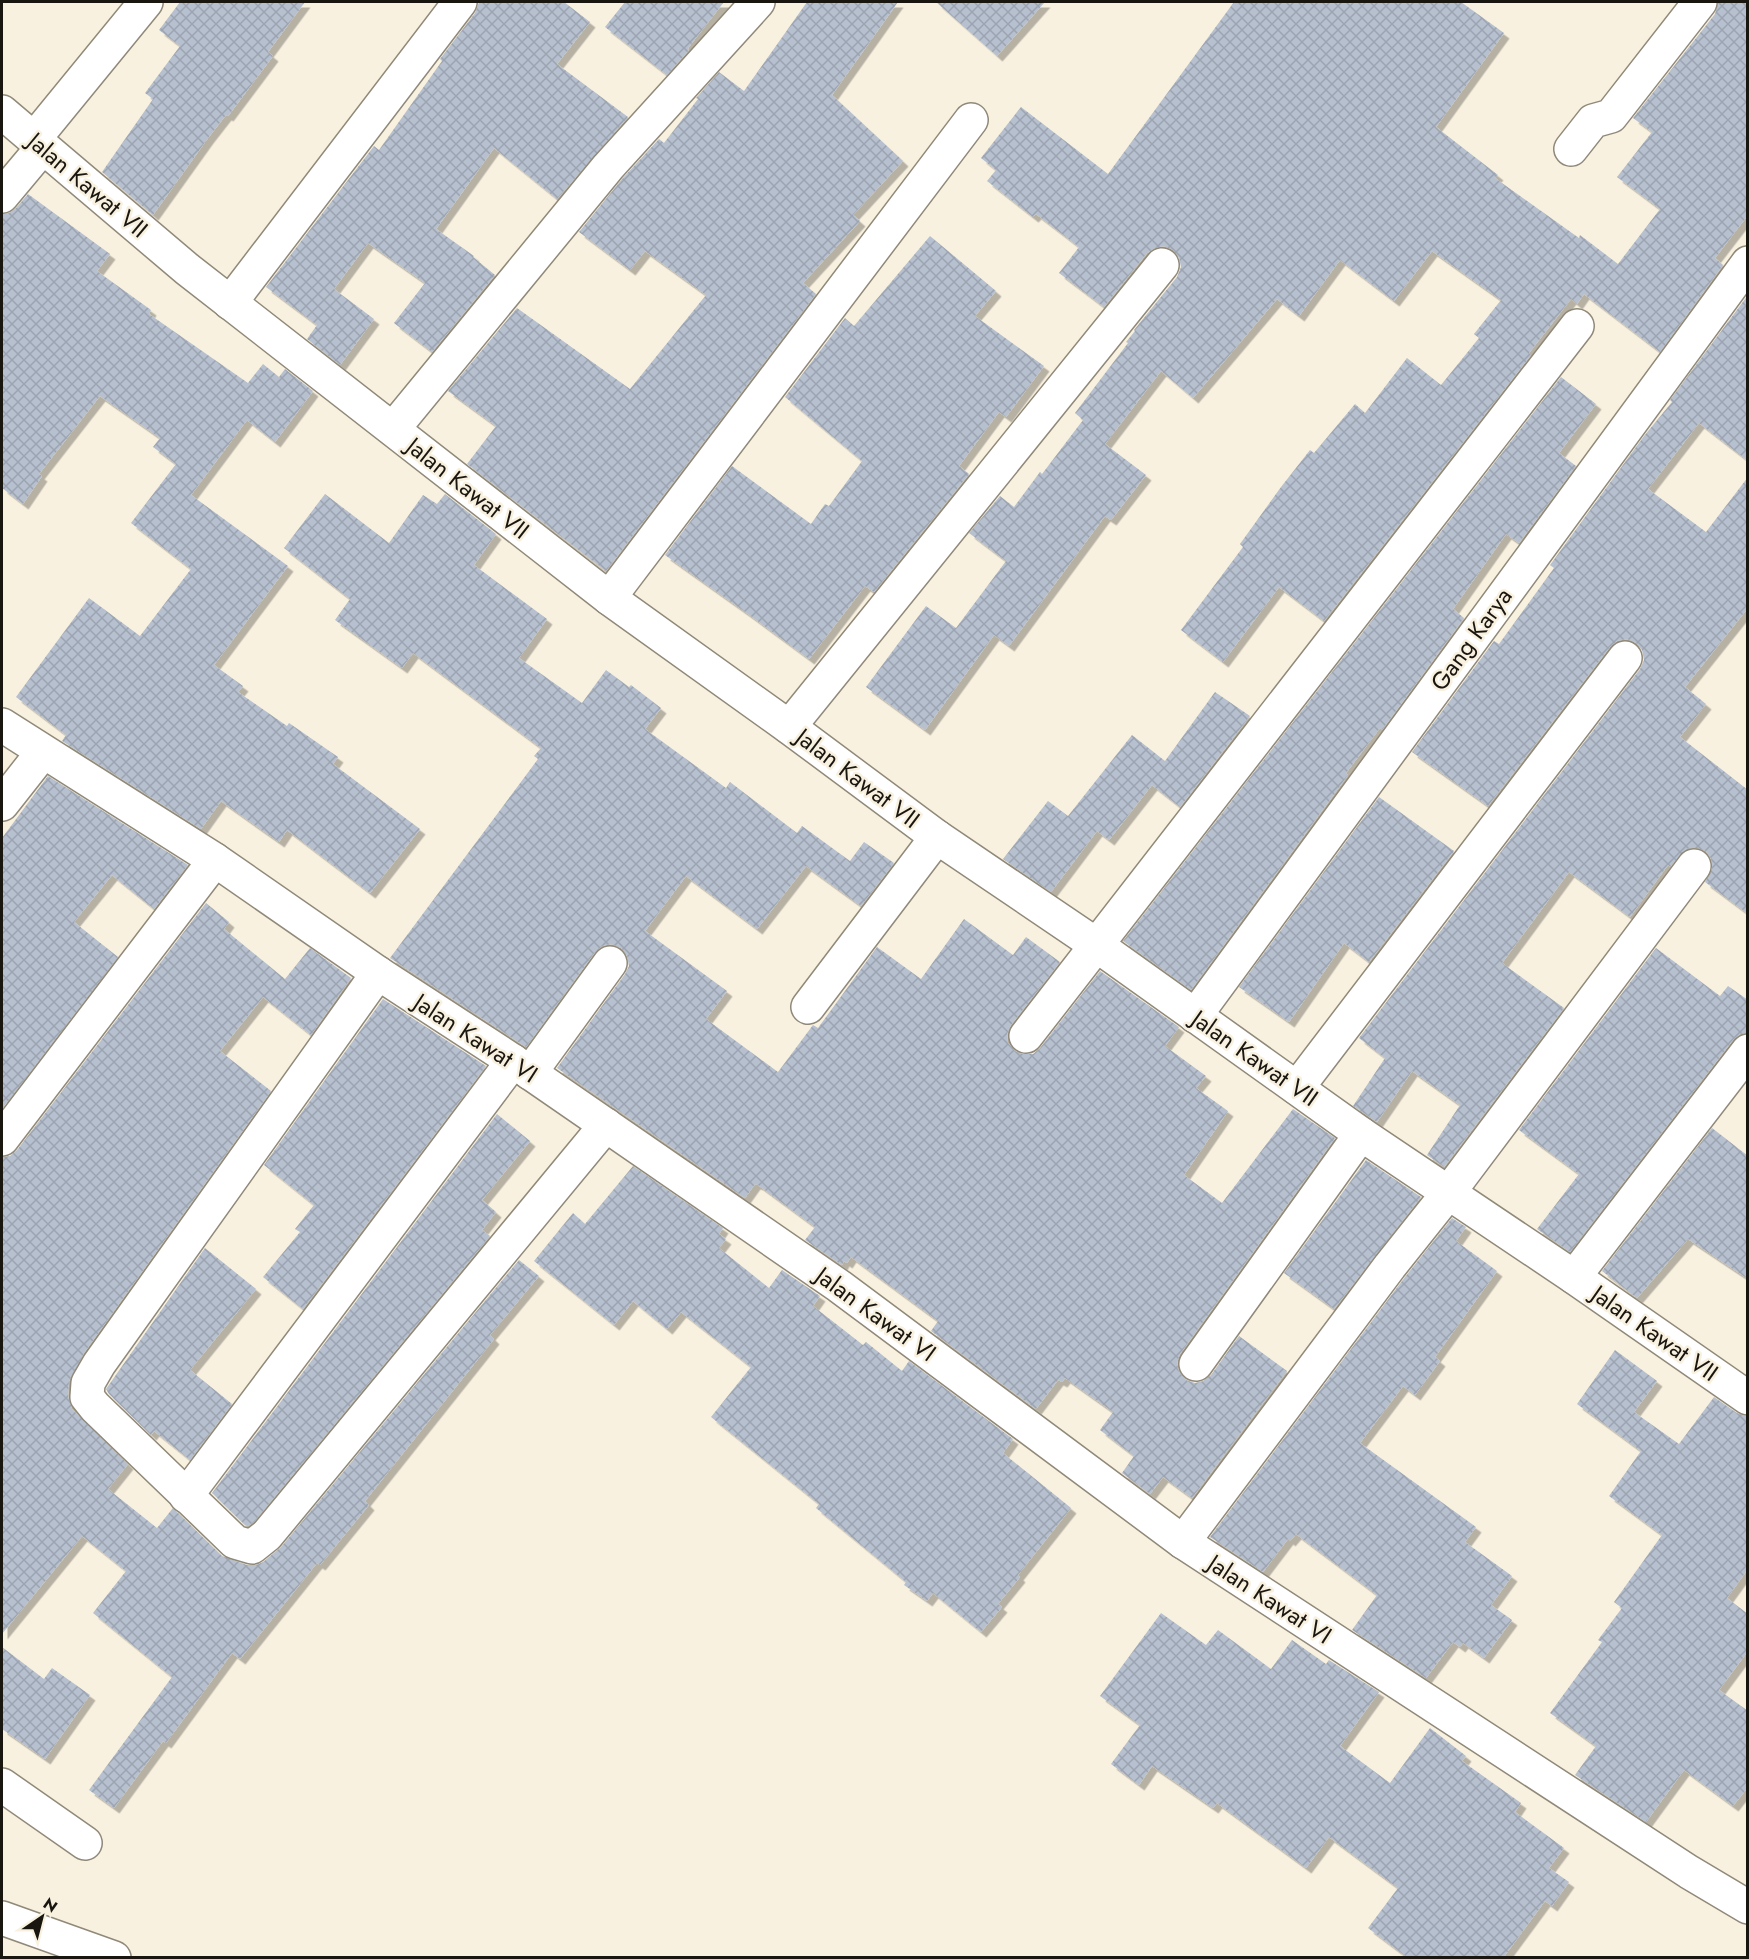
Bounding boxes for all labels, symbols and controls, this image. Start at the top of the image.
street label: Jalan Kawat VII [18,122,156,246]
street label: Jalan Kawat VII [397,427,537,547]
street label: Gang Karya [1422,580,1520,698]
street label: Jalan Kawat VII [786,718,927,836]
street label: Jalan Kawat VI [405,983,545,1091]
street label: Jalan Kawat VII [1182,1000,1325,1115]
street label: Jalan Kawat VI [806,1256,944,1370]
street label: Jalan Kawat VII [1582,1275,1725,1390]
street label: Jalan Kawat VI [1199,1544,1339,1652]
north arrow [12,1887,72,1947]
text: N [39,1892,62,1918]

